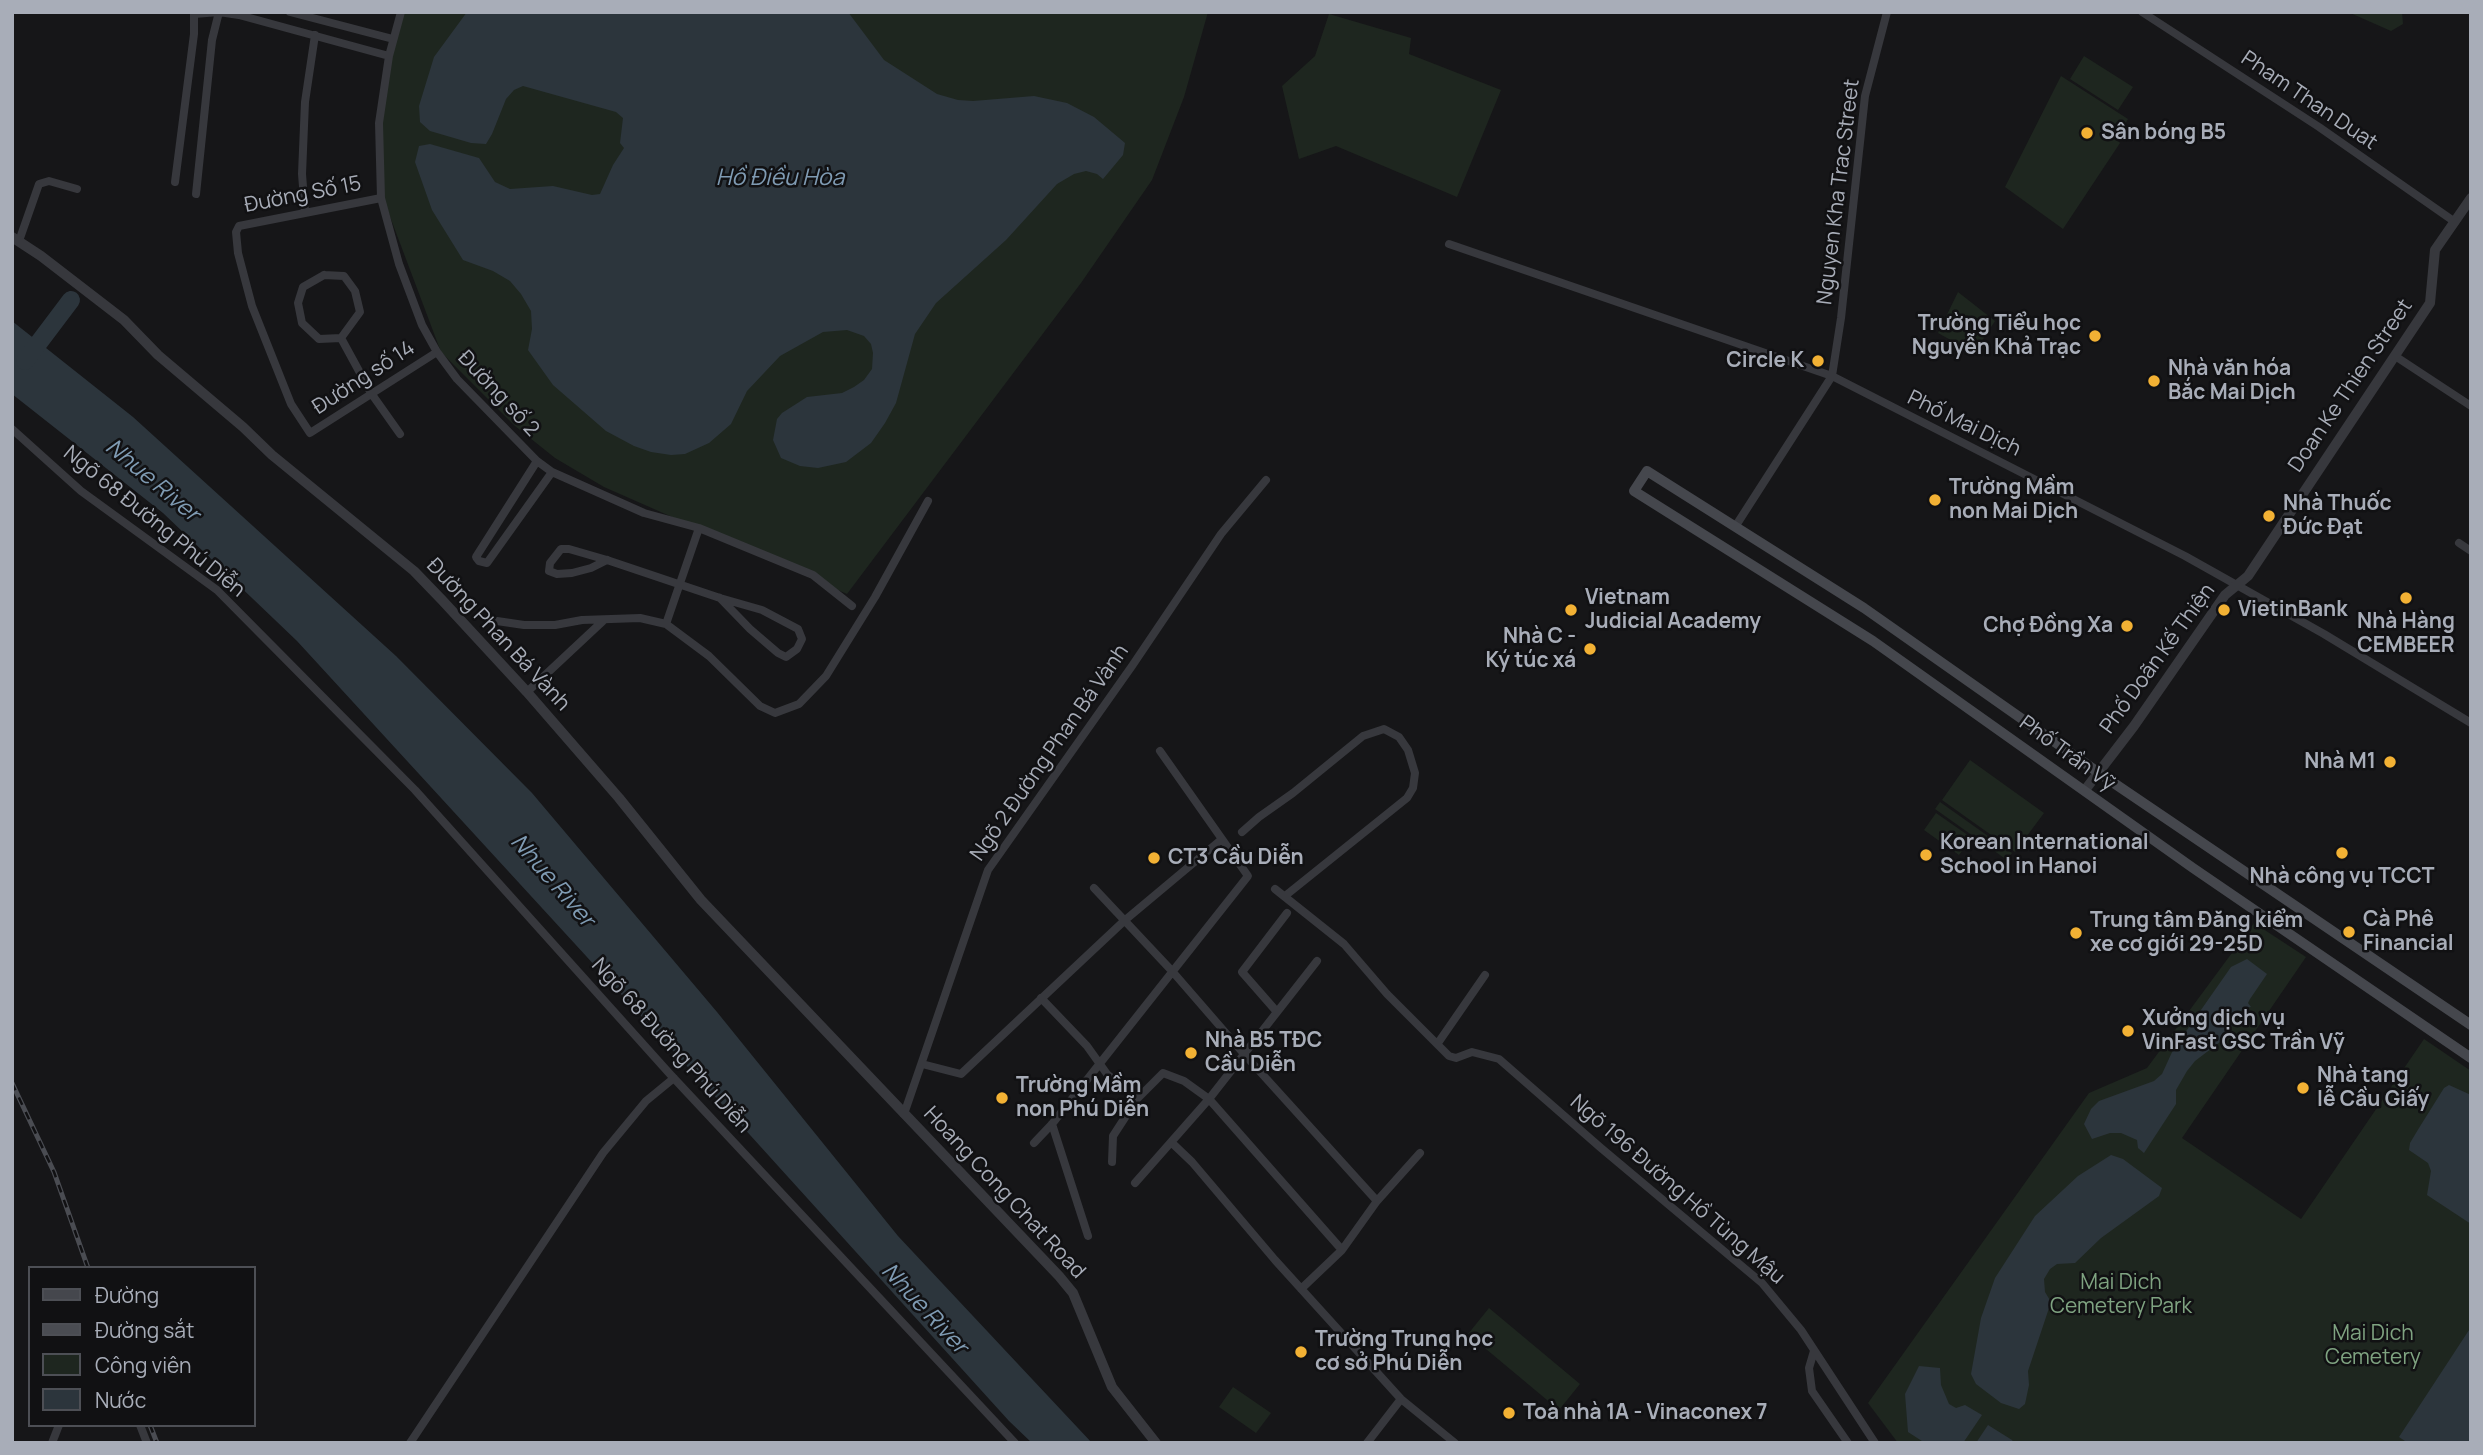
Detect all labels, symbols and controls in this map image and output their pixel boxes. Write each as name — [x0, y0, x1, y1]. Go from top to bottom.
street label: Pham Than Duat — [2236, 46, 2382, 156]
street label: Nguyen Kha Trac Street — [1813, 78, 1865, 306]
place label: Sân bóng B5 — [2101, 120, 2226, 146]
marker: Sân bóng B5 — [2079, 125, 2095, 141]
water label: Hồ Điều Hòa — [716, 165, 844, 193]
street label: Đường Số 15 — [243, 171, 363, 219]
street label: Doan Ke Thien Street — [2284, 295, 2418, 477]
place label: Trường Tiểu học Nguyễn Khả Trạc — [1912, 311, 2081, 361]
marker: Trường Tiểu học Nguyễn Khả Trạc — [2087, 328, 2103, 344]
street label: Đường số 14 — [308, 336, 420, 420]
street label: Đường số 2 — [452, 346, 544, 442]
place label: Circle K — [1726, 348, 1804, 374]
marker: Circle K — [1810, 353, 1826, 369]
place label: Nhà văn hóa Bắc Mai Dịch — [2168, 356, 2296, 406]
marker: Nhà văn hóa Bắc Mai Dịch — [2146, 373, 2162, 389]
street label: Phố Mai Dịch — [1903, 386, 2025, 462]
water label: Nhue River — [99, 434, 205, 528]
street label: Ngõ 68 Đường Phú Diễn — [58, 441, 250, 603]
place label: Trường Mầm non Mai Dịch — [1949, 475, 2078, 525]
place label: Nhà Thuốc Đức Đạt — [2283, 491, 2392, 541]
marker: Trường Mầm non Mai Dịch — [1927, 492, 1943, 508]
marker: Nhà Thuốc Đức Đạt — [2261, 508, 2277, 524]
street label: Đường Phan Bá Vành — [421, 554, 575, 716]
street label: Phố Doãn Kế Thiện — [2095, 579, 2221, 739]
place label: Vietnam Judicial Academy — [1585, 585, 1761, 635]
marker: Nhà Hàng CEMBEER — [2398, 590, 2414, 606]
place label: VietinBank — [2238, 597, 2347, 623]
marker: Vietnam Judicial Academy — [1563, 602, 1579, 618]
marker: VietinBank — [2216, 602, 2232, 618]
place label: Nhà Hàng CEMBEER — [2357, 609, 2455, 659]
place label: Chợ Đồng Xa — [1983, 613, 2113, 639]
marker: Chợ Đồng Xa — [2119, 618, 2135, 634]
place label: Nhà C - Ký túc xá — [1486, 624, 1576, 674]
street label: Ngõ 2 Đường Phan Bá Vành — [966, 640, 1134, 866]
marker: Nhà C - Ký túc xá — [1582, 641, 1598, 657]
street label: Phố Trần Vỹ — [2014, 711, 2120, 797]
place label: Nhà M1 — [2304, 749, 2376, 775]
marker: Nhà M1 — [2382, 754, 2398, 770]
water label: Nhue River — [504, 829, 600, 933]
place label: Korean International School in Hanoi — [1940, 830, 2149, 880]
place label: CT3 Cầu Diễn — [1168, 845, 1304, 871]
marker: Nhà công vụ TCCT — [2334, 845, 2350, 861]
marker: Korean International School in Hanoi — [1918, 847, 1934, 863]
marker: CT3 Cầu Diễn — [1146, 850, 1162, 866]
place label: Nhà công vụ TCCT — [2250, 864, 2434, 890]
place label: Cà Phê Financial — [2363, 907, 2454, 957]
place label: Trung tâm Đăng kiểm xe cơ giới 29-25D — [2090, 908, 2303, 958]
marker: Cà Phê Financial — [2341, 924, 2357, 940]
marker: Trung tâm Đăng kiểm xe cơ giới 29-25D — [2068, 925, 2084, 941]
street label: Ngõ 68 Đường Phú Diễn — [586, 953, 756, 1139]
place label: Xưởng dịch vụ VinFast GSC Trần Vỹ — [2142, 1006, 2345, 1056]
marker: Xưởng dịch vụ VinFast GSC Trần Vỹ — [2120, 1023, 2136, 1039]
place label: Nhà B5 TĐC Cầu Diễn — [1205, 1028, 1322, 1078]
marker: Nhà B5 TĐC Cầu Diễn — [1183, 1045, 1199, 1061]
place label: Nhà tang lễ Cầu Giấy — [2317, 1063, 2429, 1113]
place label: Trường Mầm non Phú Diễn — [1016, 1073, 1149, 1123]
marker: Nhà tang lễ Cầu Giấy — [2295, 1080, 2311, 1096]
marker: Trường Mầm non Phú Diễn — [994, 1090, 1010, 1106]
street label: Ngõ 196 Đường Hồ Tùng Mậu — [1565, 1090, 1789, 1290]
street label: Hoang Cong Chat Road — [918, 1102, 1090, 1284]
water label: Nhue River — [875, 1258, 973, 1360]
legend — [28, 1266, 256, 1427]
park label: Mai Dich Cemetery Park — [2050, 1270, 2192, 1320]
text: Đường — [95, 1281, 159, 1309]
text: Đường sắt — [95, 1316, 194, 1344]
park label: Mai Dich Cemetery — [2325, 1321, 2421, 1371]
place label: Trường Trung học cơ sở Phú Diễn — [1315, 1327, 1493, 1377]
marker: Trường Trung học cơ sở Phú Diễn — [1293, 1344, 1309, 1360]
text: Công viên — [95, 1351, 192, 1379]
text: Nước — [95, 1386, 146, 1414]
place label: Toà nhà 1A - Vinaconex 7 — [1523, 1400, 1768, 1426]
marker: Toà nhà 1A - Vinaconex 7 — [1501, 1405, 1517, 1421]

